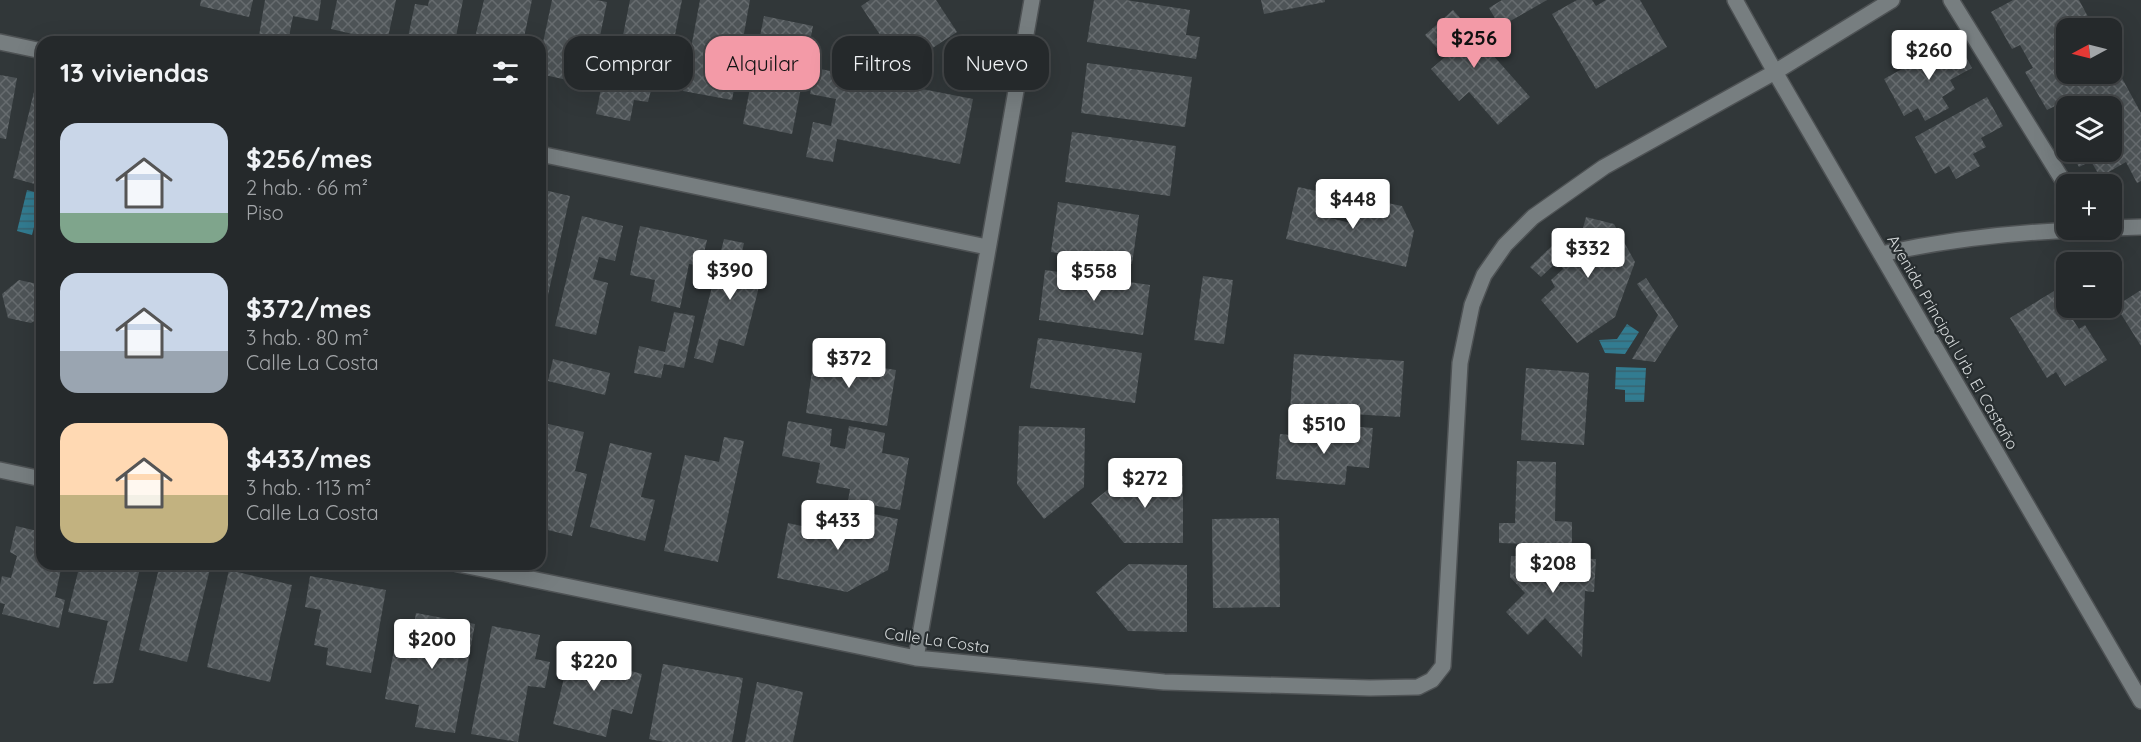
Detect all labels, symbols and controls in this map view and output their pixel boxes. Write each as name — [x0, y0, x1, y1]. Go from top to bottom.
pin: $256 — [1438, 18, 1510, 69]
north arrow — [2056, 18, 2122, 84]
map controls — [2056, 18, 2122, 318]
text: $256 — [1451, 25, 1497, 50]
pin: $260 — [1893, 30, 1965, 81]
chip: Comprar — [564, 36, 693, 90]
chip: Alquilar — [705, 36, 820, 90]
chip: Filtros — [832, 36, 932, 90]
chip: Nuevo — [944, 36, 1049, 90]
text: $260 — [1906, 37, 1952, 62]
text: 13 viviendas — [60, 56, 209, 89]
icon: filters — [489, 56, 522, 89]
button: layers — [2056, 96, 2122, 162]
text: $256/mes — [246, 142, 372, 175]
icon: home — [108, 147, 180, 219]
button: + — [2056, 174, 2122, 240]
text: 2 hab. · 66 m² — [246, 175, 368, 200]
pin: $448 — [1317, 179, 1389, 230]
text: $448 — [1330, 186, 1376, 211]
text: Piso — [246, 200, 284, 225]
pin: $332 — [1552, 228, 1624, 279]
street label: Avenida Principal Urb. El Castaño — [1883, 231, 2023, 453]
text: $332 — [1566, 235, 1610, 260]
pin: $390 — [694, 250, 766, 301]
pin: $558 — [1058, 251, 1130, 302]
button: − — [2056, 252, 2122, 318]
text: $390 — [707, 257, 753, 282]
text: $558 — [1071, 258, 1117, 283]
text: $372/mes — [246, 292, 371, 325]
icon: home — [108, 297, 180, 369]
text: 3 hab. · 80 m² — [246, 325, 369, 350]
pin: $372 — [813, 338, 885, 389]
text: $372 — [826, 345, 872, 370]
text: Calle La Costa — [246, 350, 379, 375]
pin: $510 — [1288, 404, 1360, 455]
text: $510 — [1302, 411, 1346, 436]
text: $433/mes — [246, 442, 371, 475]
icon: home — [108, 447, 180, 519]
pin: $272 — [1109, 458, 1181, 509]
text: $272 — [1122, 465, 1168, 490]
text: 3 hab. · 113 m² — [246, 475, 371, 500]
text: Calle La Costa — [246, 500, 379, 525]
pin: $433 — [802, 500, 874, 551]
text: $433 — [815, 507, 861, 532]
pin: $208 — [1517, 543, 1589, 594]
text: $208 — [1530, 550, 1576, 575]
pin: $200 — [396, 619, 468, 670]
street label: Calle La Costa — [883, 623, 991, 657]
text: $200 — [408, 626, 456, 651]
pin: $220 — [558, 641, 630, 692]
text: $220 — [571, 648, 617, 673]

